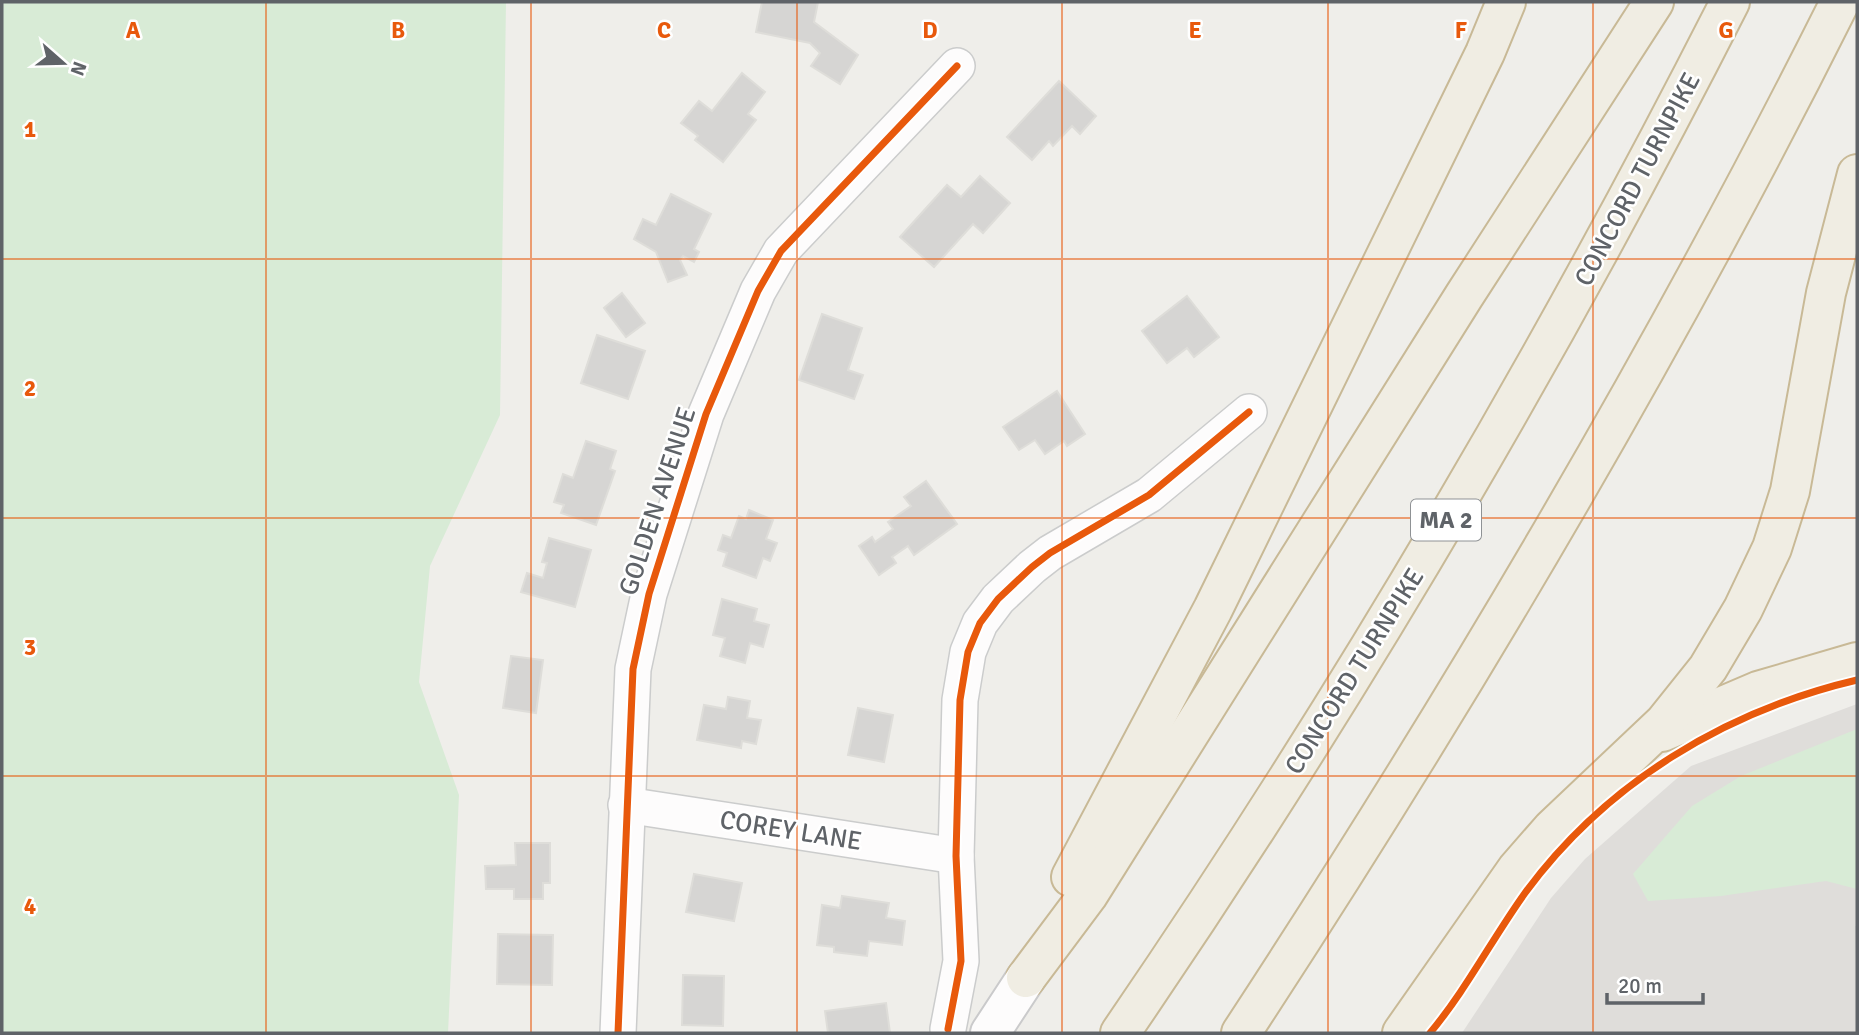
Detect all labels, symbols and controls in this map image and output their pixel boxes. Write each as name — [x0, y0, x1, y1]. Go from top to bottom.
text: A — [126, 16, 141, 45]
text: B — [391, 16, 405, 45]
text: C — [657, 16, 671, 45]
text: D — [922, 16, 938, 45]
text: E — [1188, 16, 1202, 45]
text: F — [1455, 16, 1467, 45]
text: G — [1718, 16, 1734, 45]
north arrow — [28, 28, 98, 98]
text: N — [64, 58, 92, 79]
street label: CONCORD TURNPIKE — [1568, 67, 1708, 292]
text: 1 — [24, 115, 36, 144]
text: 2 — [24, 374, 36, 403]
street label: GOLDEN AVENUE — [612, 403, 703, 600]
road number: MA 2 — [1411, 500, 1481, 540]
street label: CONCORD TURNPIKE — [1278, 562, 1431, 781]
text: 3 — [24, 633, 36, 662]
street label: COREY LANE — [718, 804, 864, 858]
text: 4 — [24, 892, 36, 921]
scale bar — [1607, 962, 1703, 1006]
text: 20 m — [1618, 973, 1662, 999]

